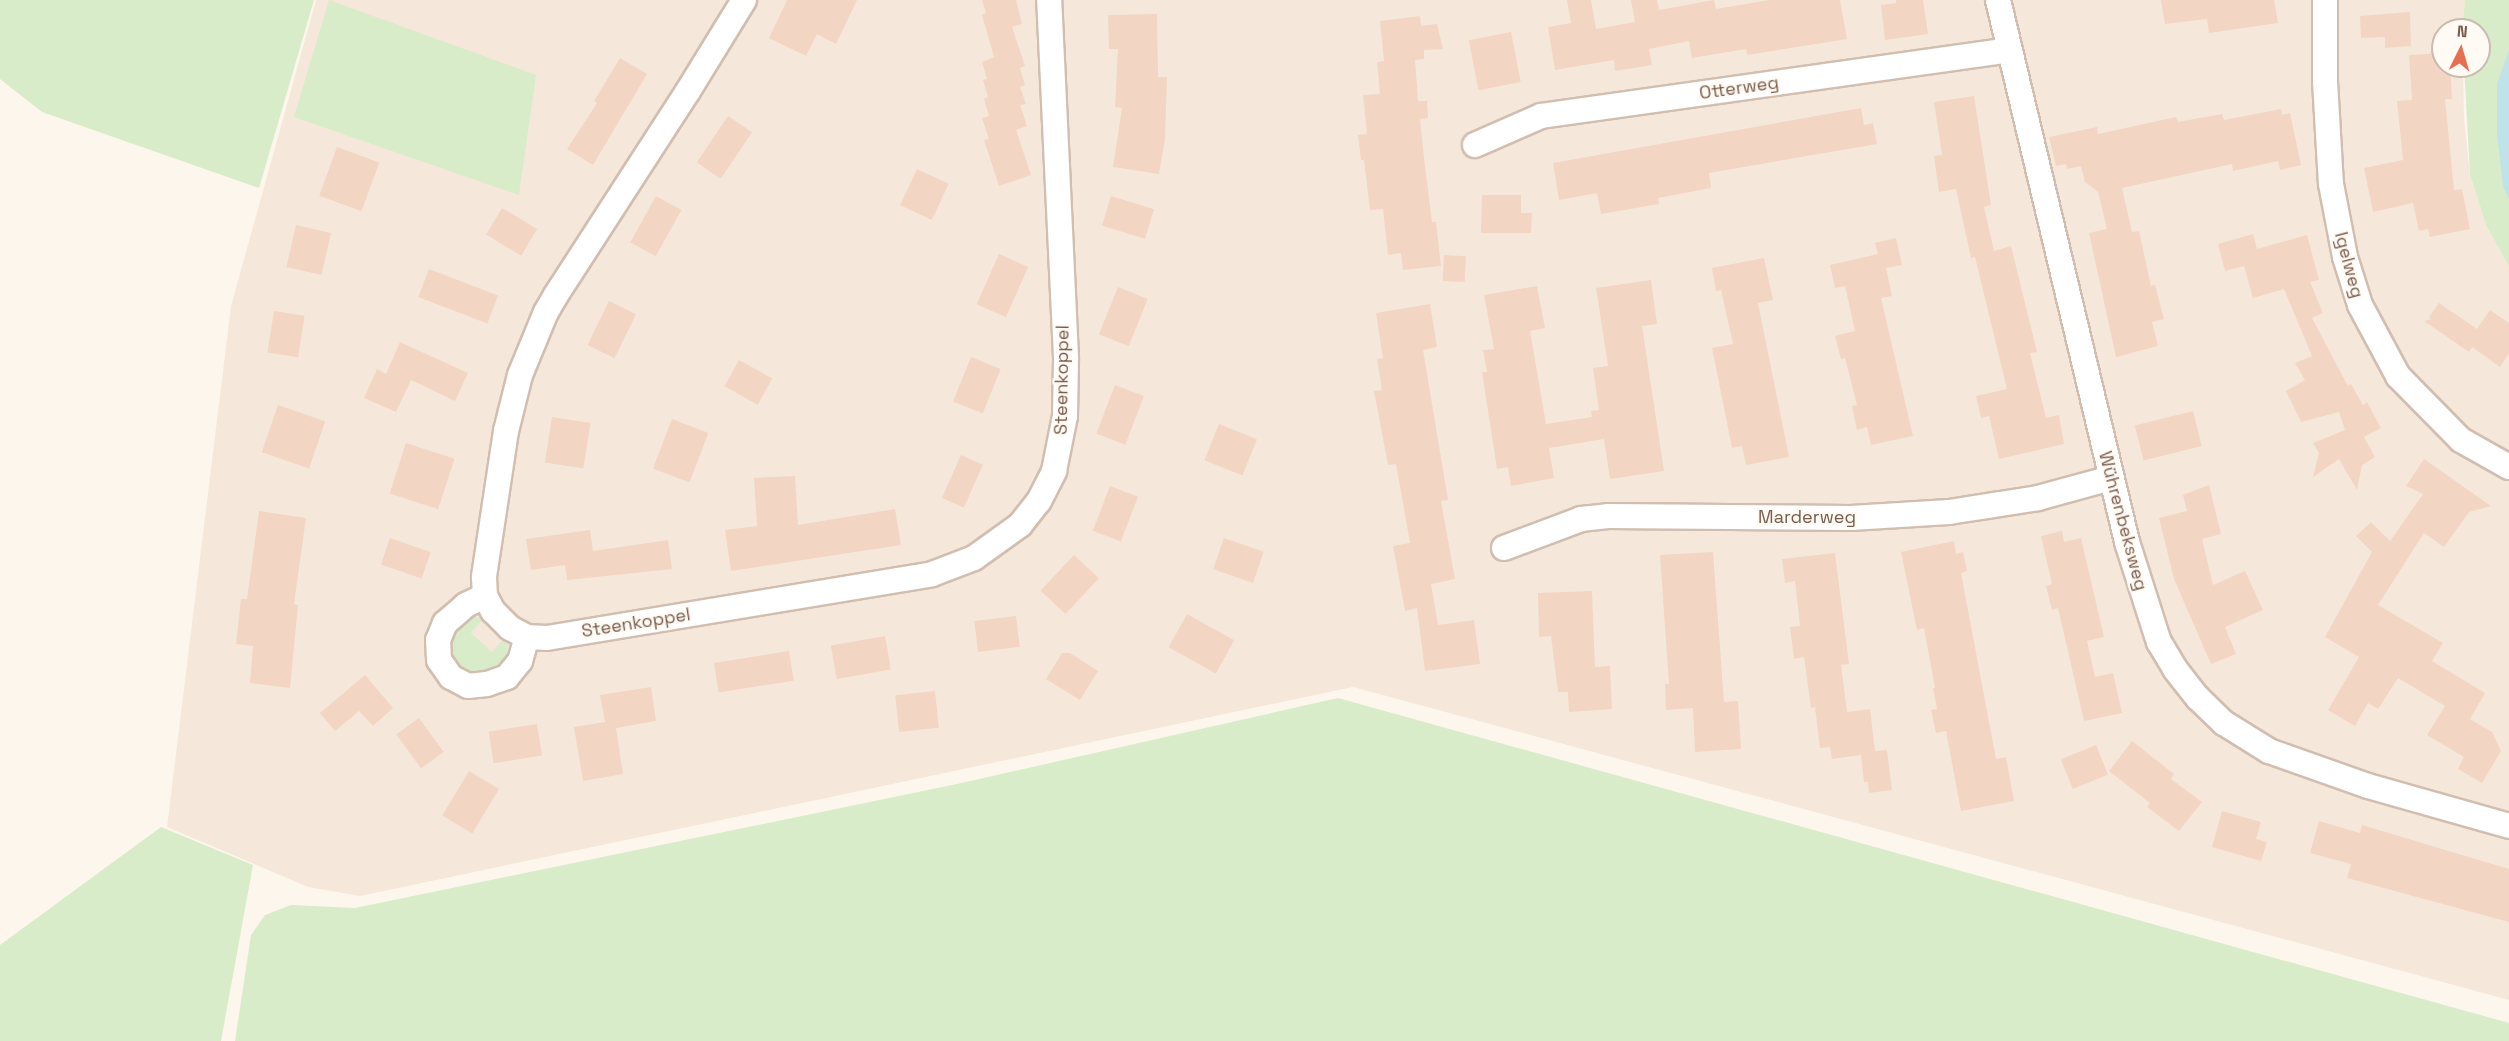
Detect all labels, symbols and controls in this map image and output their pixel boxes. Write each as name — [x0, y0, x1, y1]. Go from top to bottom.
north arrow — [2431, 18, 2491, 78]
text: N — [2456, 21, 2469, 42]
street label: Otterweg — [1698, 72, 1780, 104]
street label: Igelweg — [2330, 230, 2368, 300]
street label: Steenkoppel — [1050, 325, 1074, 435]
street label: Wührenbeksweg — [2094, 449, 2152, 593]
street label: Marderweg — [1758, 506, 1856, 528]
street label: Steenkoppel — [580, 604, 692, 642]

